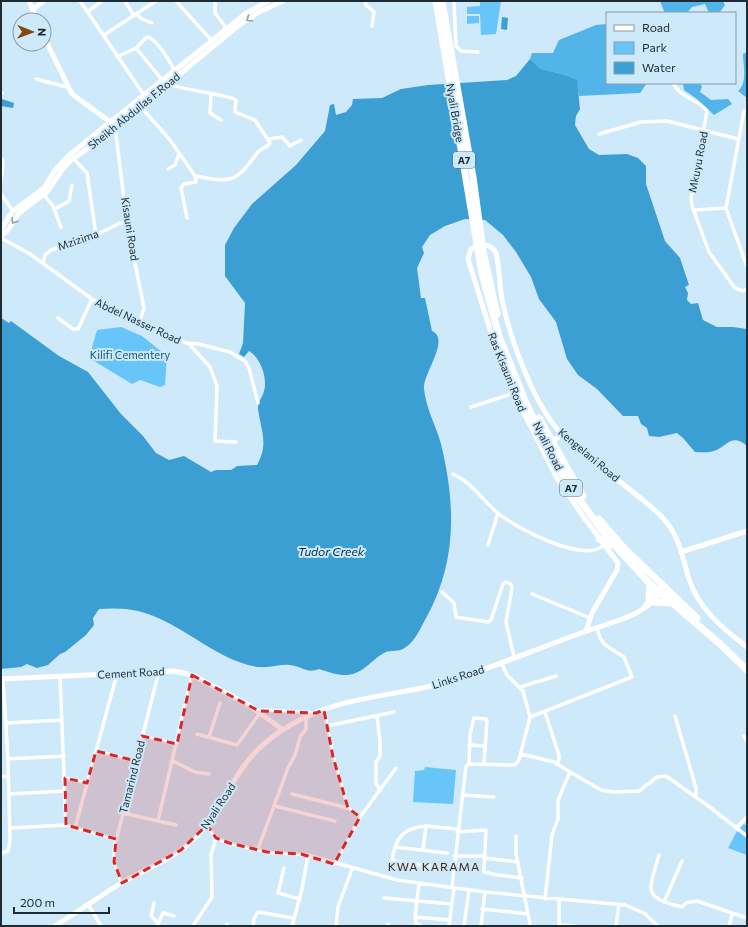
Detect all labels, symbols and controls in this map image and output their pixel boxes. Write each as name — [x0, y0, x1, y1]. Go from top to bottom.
north arrow — [12, 12, 52, 52]
legend — [606, 12, 736, 84]
one-way arrow — [246, 14, 253, 22]
text: Road — [642, 20, 670, 34]
text: N — [36, 28, 49, 36]
text: Park — [642, 40, 668, 54]
text: Water — [642, 60, 676, 74]
street label: Sheikh Abdullas F.Road — [85, 70, 182, 152]
street label: Nyali Bridge — [444, 82, 467, 144]
street label: Mkuyu Road — [685, 130, 710, 194]
road number: A7 — [453, 152, 475, 168]
street label: Kisauni Road — [119, 196, 142, 262]
one-way arrow — [11, 217, 18, 224]
street label: Mzizima — [56, 226, 100, 253]
street label: Abdel Nasser Road — [93, 295, 183, 346]
street label: Ras Kisauni Road — [486, 330, 529, 413]
park label: Kilifi Cementery — [90, 348, 171, 361]
street label: Nyali Road — [531, 419, 566, 472]
street label: Kengelani Road — [556, 425, 623, 484]
road number: A7 — [560, 480, 582, 496]
water label: Tudor Creek — [298, 544, 365, 558]
street label: Links Road — [430, 662, 486, 691]
street label: Cement Road — [97, 664, 165, 681]
street label: Tamarind Road — [116, 739, 147, 815]
street label: Nyali Road — [197, 780, 238, 831]
district label: KWA KARAMA — [388, 859, 480, 873]
scale bar — [14, 889, 109, 915]
text: 200 m — [20, 895, 55, 909]

